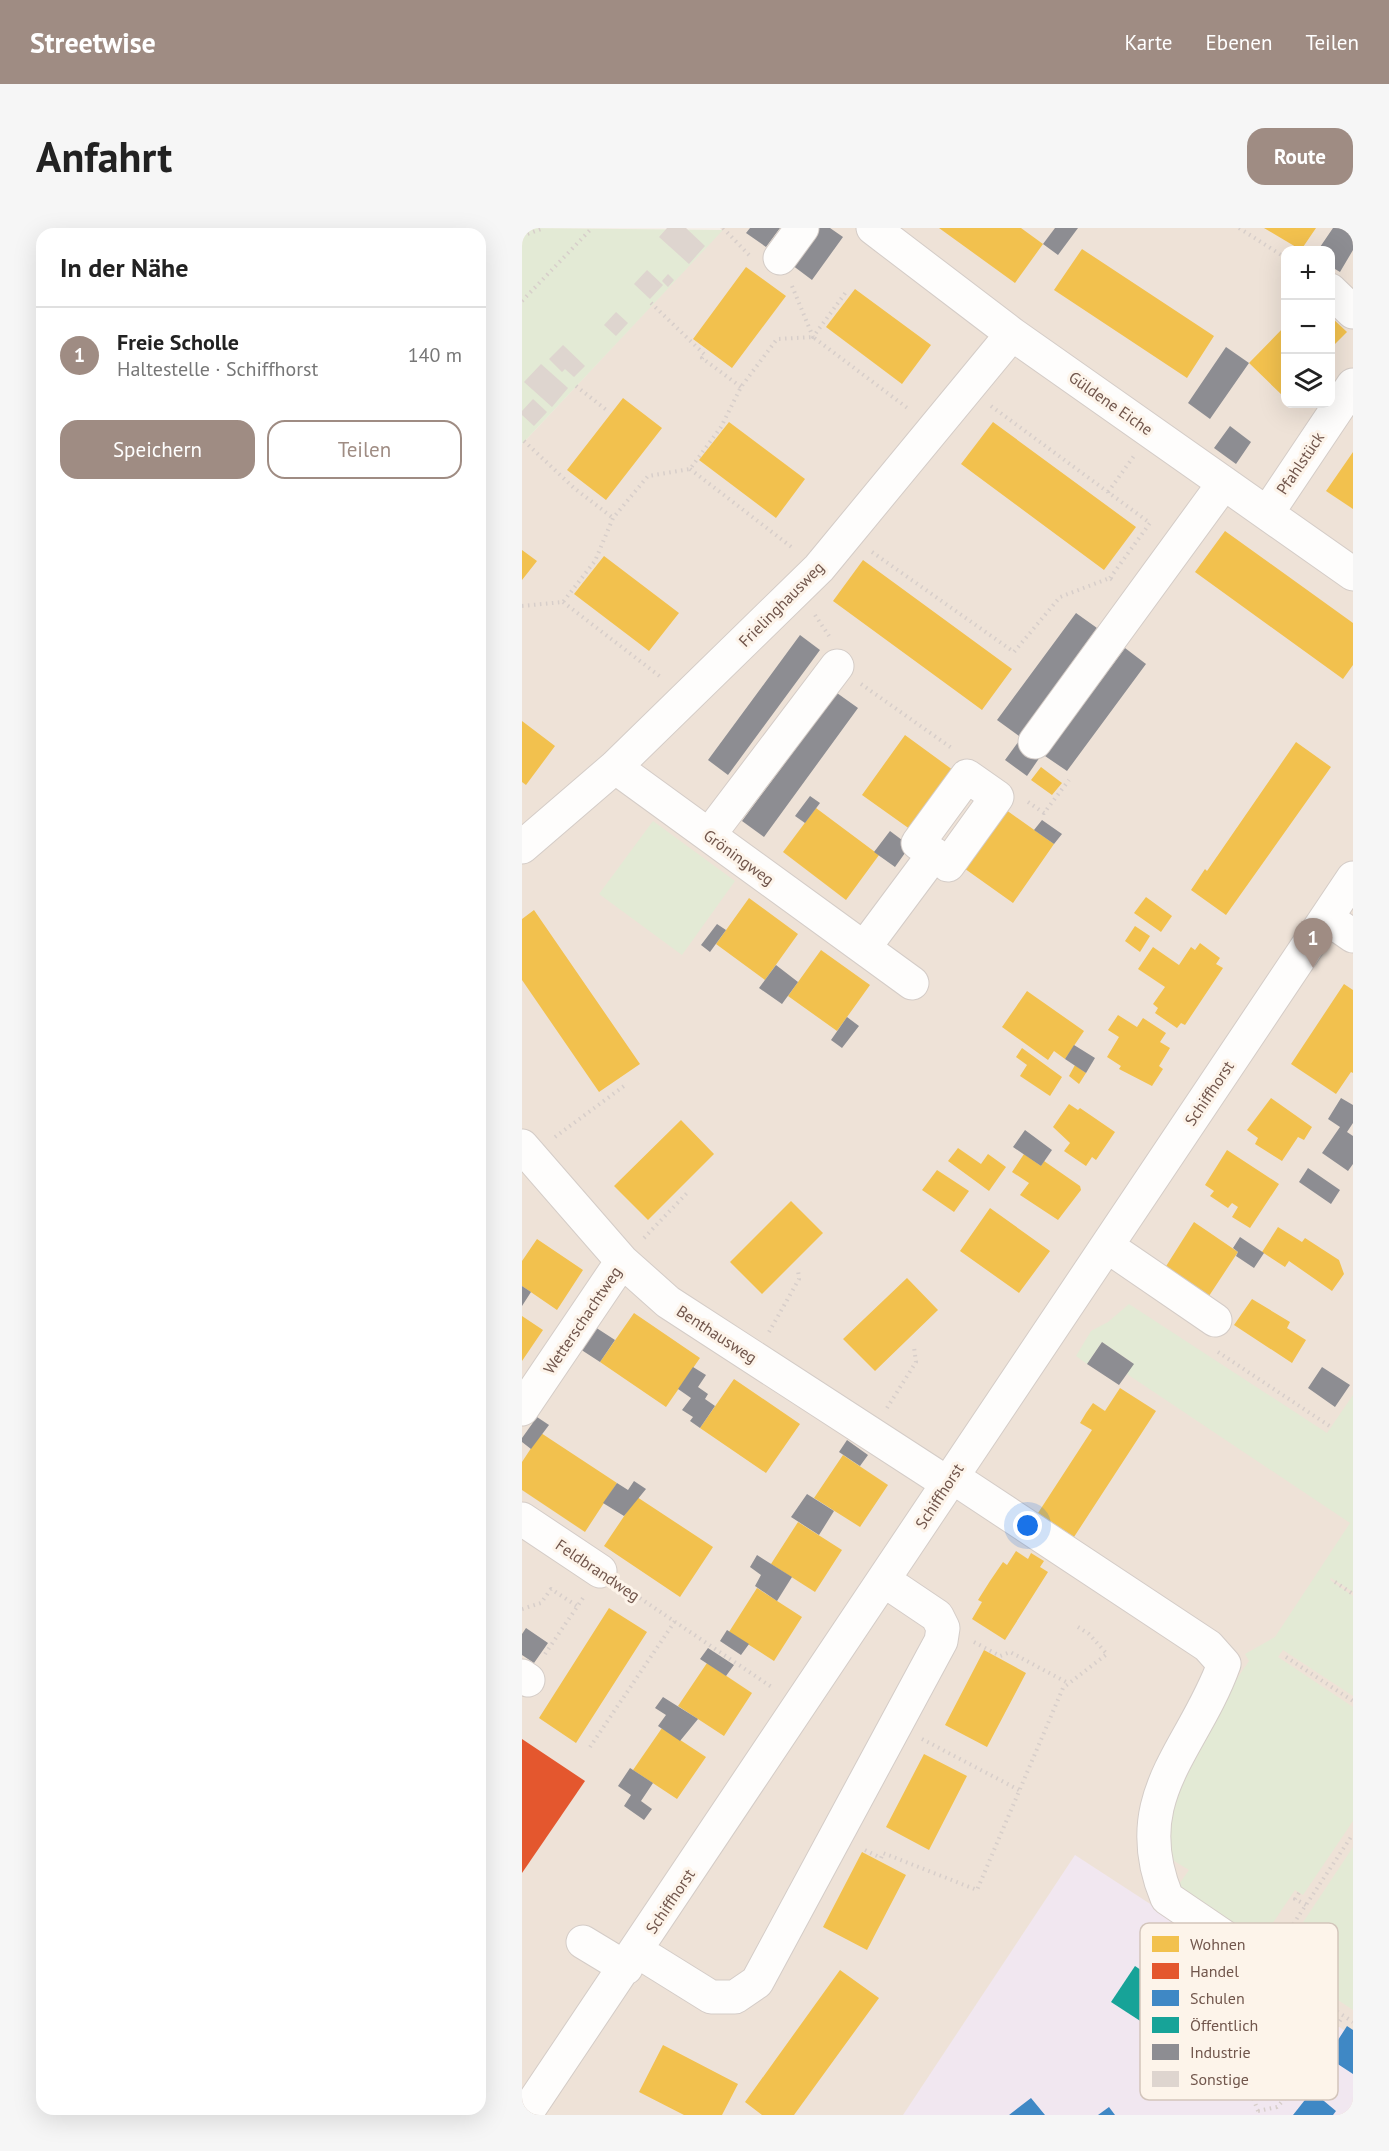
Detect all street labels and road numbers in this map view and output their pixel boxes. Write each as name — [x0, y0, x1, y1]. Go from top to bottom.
street label: Güldene Eiche — [1065, 367, 1157, 439]
street label: Pfahlstück — [1272, 428, 1328, 498]
street label: Frielinghausweg — [734, 557, 828, 651]
street label: Gröningweg — [700, 825, 778, 889]
street label: Schiffhorst — [1180, 1056, 1238, 1129]
street label: Wetterschachtweg — [539, 1263, 625, 1377]
street label: Benthausweg — [673, 1301, 761, 1367]
street label: Schiffhorst — [910, 1459, 968, 1532]
street label: Feldbrandweg — [552, 1535, 644, 1605]
street label: Schiffhorst — [641, 1864, 699, 1937]

